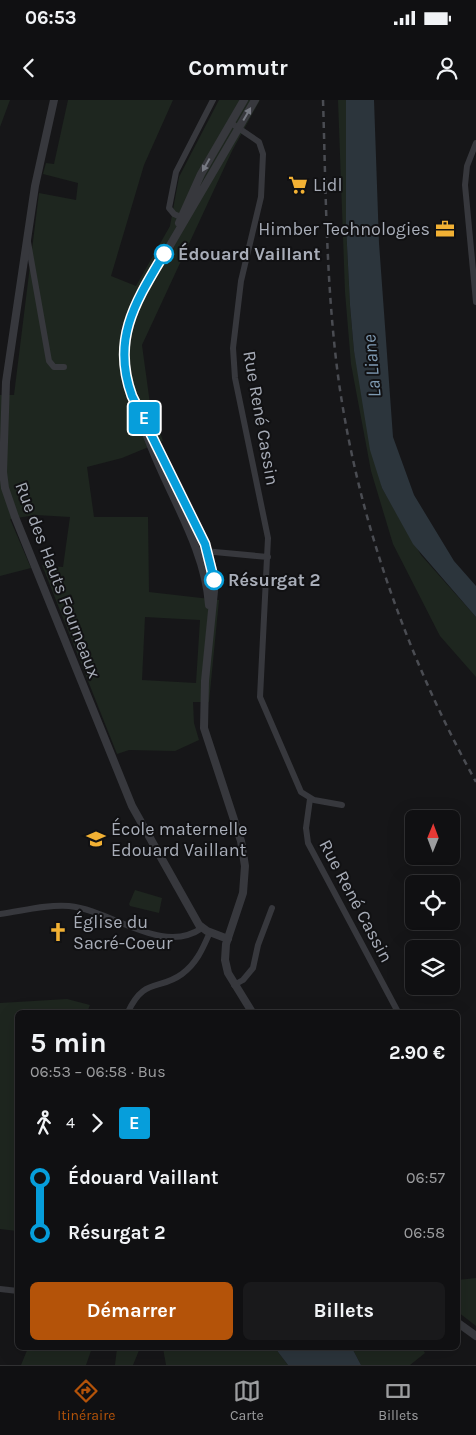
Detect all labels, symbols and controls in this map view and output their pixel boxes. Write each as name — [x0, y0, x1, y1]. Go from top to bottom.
text: 06:53 — [25, 7, 77, 29]
icon: back — [15, 54, 43, 82]
icon: person — [433, 54, 461, 82]
text: Commutr — [188, 55, 288, 81]
one-way arrow — [242, 108, 251, 121]
one-way arrow — [202, 158, 210, 173]
supermarket icon: Lidl — [287, 174, 309, 196]
place label: Lidl — [313, 174, 342, 196]
place label: Himber Technologies — [258, 218, 430, 240]
office icon: Himber Technologies — [434, 218, 456, 240]
place label: Édouard Vaillant — [178, 242, 321, 265]
marker: Édouard Vaillant — [154, 244, 174, 264]
water label: La Liane — [358, 333, 386, 399]
street label: Rue René Cassin — [238, 349, 284, 487]
line badge: E — [128, 402, 160, 434]
text: E — [139, 407, 149, 429]
street label: Rue des Hauts Fourneaux — [10, 479, 106, 681]
place label: Résurgat 2 — [228, 569, 320, 591]
marker: Résurgat 2 — [204, 570, 224, 590]
north arrow — [405, 810, 460, 865]
map controls — [405, 810, 460, 995]
place label: École maternelle Edouard Vaillant — [111, 817, 248, 861]
school or university icon: École maternelle Edouard Vaillant — [85, 828, 107, 850]
street label: Rue René Cassin — [314, 836, 398, 966]
button: locate — [405, 875, 460, 930]
place label: Église du Sacré-Coeur — [73, 910, 173, 954]
church icon: Église du Sacré-Coeur — [47, 921, 69, 943]
button: layers — [405, 940, 460, 995]
text: 5 min — [30, 1026, 107, 1059]
text: 2.90 € — [389, 1042, 445, 1064]
text: 06:53 – 06:58 · Bus — [30, 1062, 166, 1081]
icon: walk — [30, 1109, 58, 1137]
icon: forward — [83, 1109, 111, 1137]
text: E — [129, 1112, 140, 1134]
text: 4 — [66, 1113, 75, 1132]
text: Édouard Vaillant — [68, 1167, 219, 1189]
text: 06:57 — [406, 1168, 445, 1187]
text: Résurgat 2 — [68, 1222, 166, 1244]
text: 06:58 — [404, 1223, 445, 1242]
button: Démarrer — [30, 1282, 233, 1340]
button: Billets — [243, 1282, 445, 1340]
tab: Itinéraire — [57, 1377, 115, 1424]
tab: Carte — [230, 1377, 264, 1424]
tab: Billets — [378, 1377, 419, 1424]

